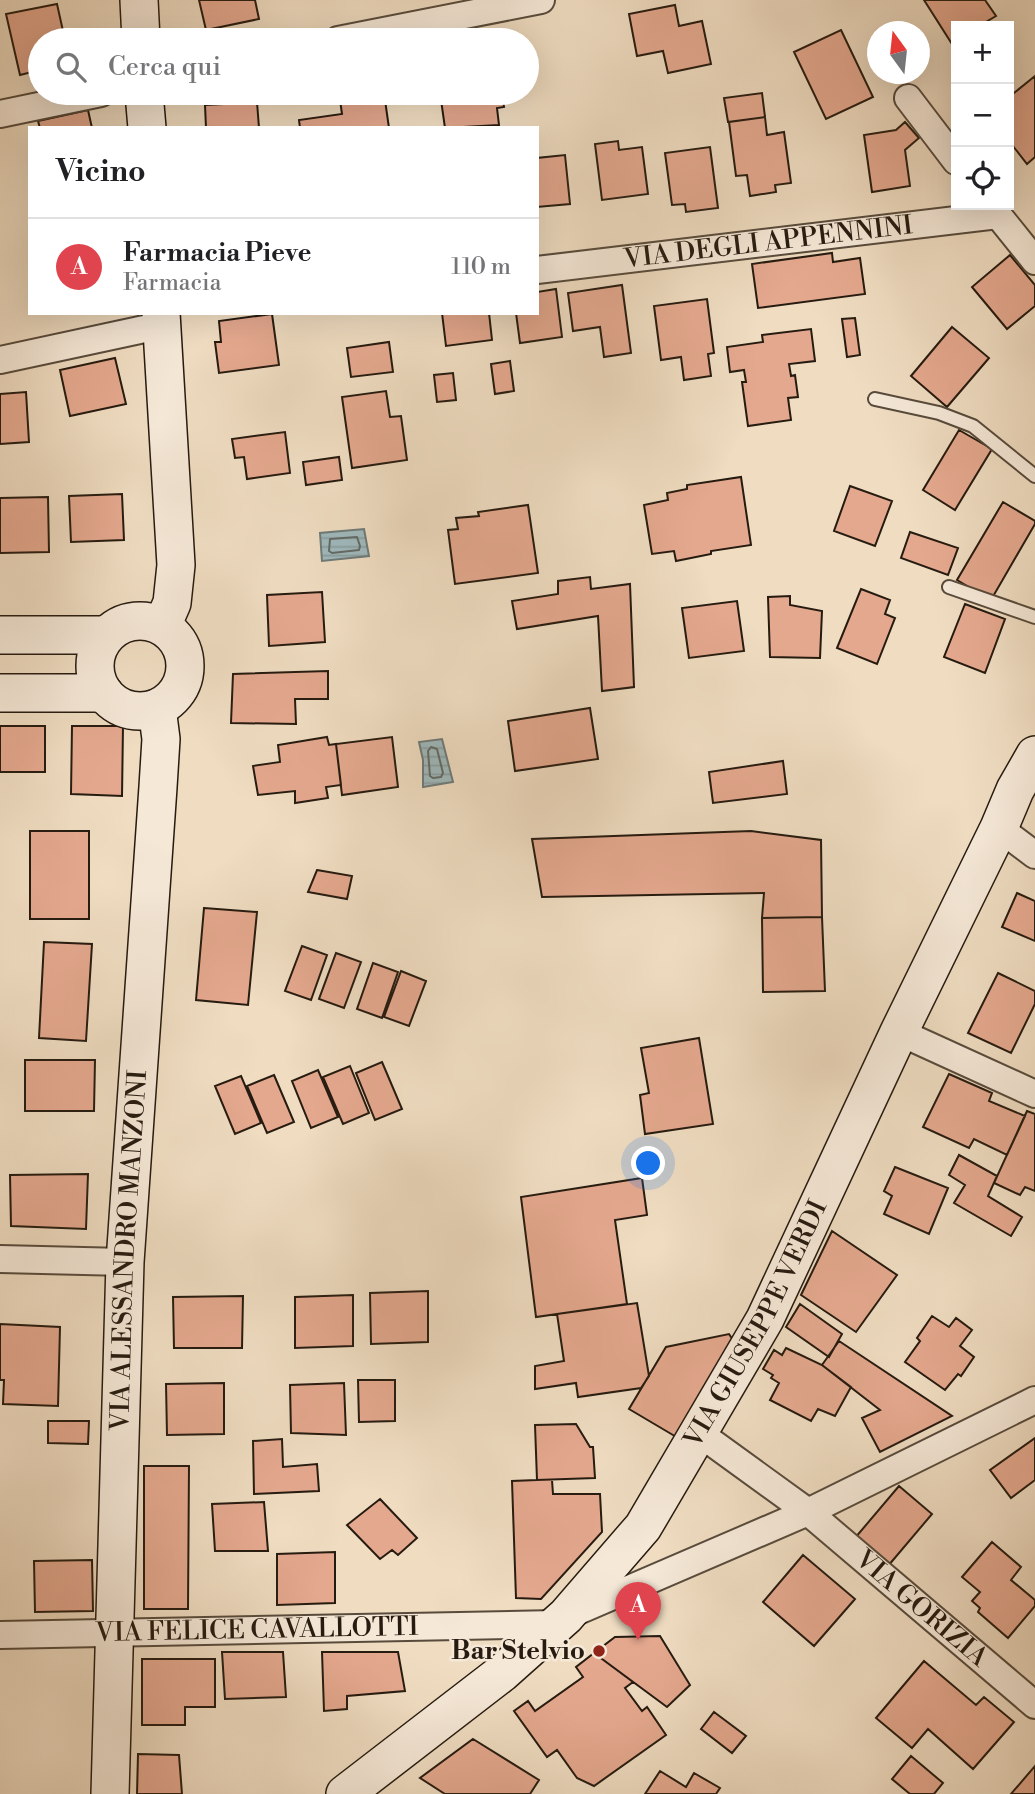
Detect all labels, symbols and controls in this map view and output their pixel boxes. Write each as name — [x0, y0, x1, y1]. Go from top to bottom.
north arrow — [867, 21, 930, 84]
map controls — [951, 21, 1014, 210]
button: + — [951, 21, 1014, 84]
search box — [28, 28, 539, 105]
icon: search — [52, 48, 90, 86]
text: Cerca qui — [108, 51, 221, 83]
button: − — [951, 84, 1014, 147]
button: locate — [951, 147, 1014, 210]
text: Vicino — [56, 153, 146, 191]
street label: VIA DEGLI APPENNINI — [621, 209, 915, 276]
text: Farmacia Pieve — [123, 237, 311, 269]
text: A — [71, 253, 87, 281]
text: 110 m — [451, 253, 511, 281]
text: Farmacia — [123, 269, 221, 297]
street label: VIA ALESSANDRO MANZONI — [104, 1069, 154, 1432]
your location — [631, 1146, 665, 1180]
street label: VIA GIUSEPPE VERDI — [676, 1195, 834, 1455]
street label: VIA GORIZIA — [848, 1543, 995, 1674]
pin: A — [615, 1582, 661, 1640]
street label: VIA FELICE CAVALLOTTI — [94, 1611, 419, 1649]
place label: Bar Stelvio — [451, 1635, 585, 1667]
marker: Bar Stelvio — [591, 1643, 607, 1659]

